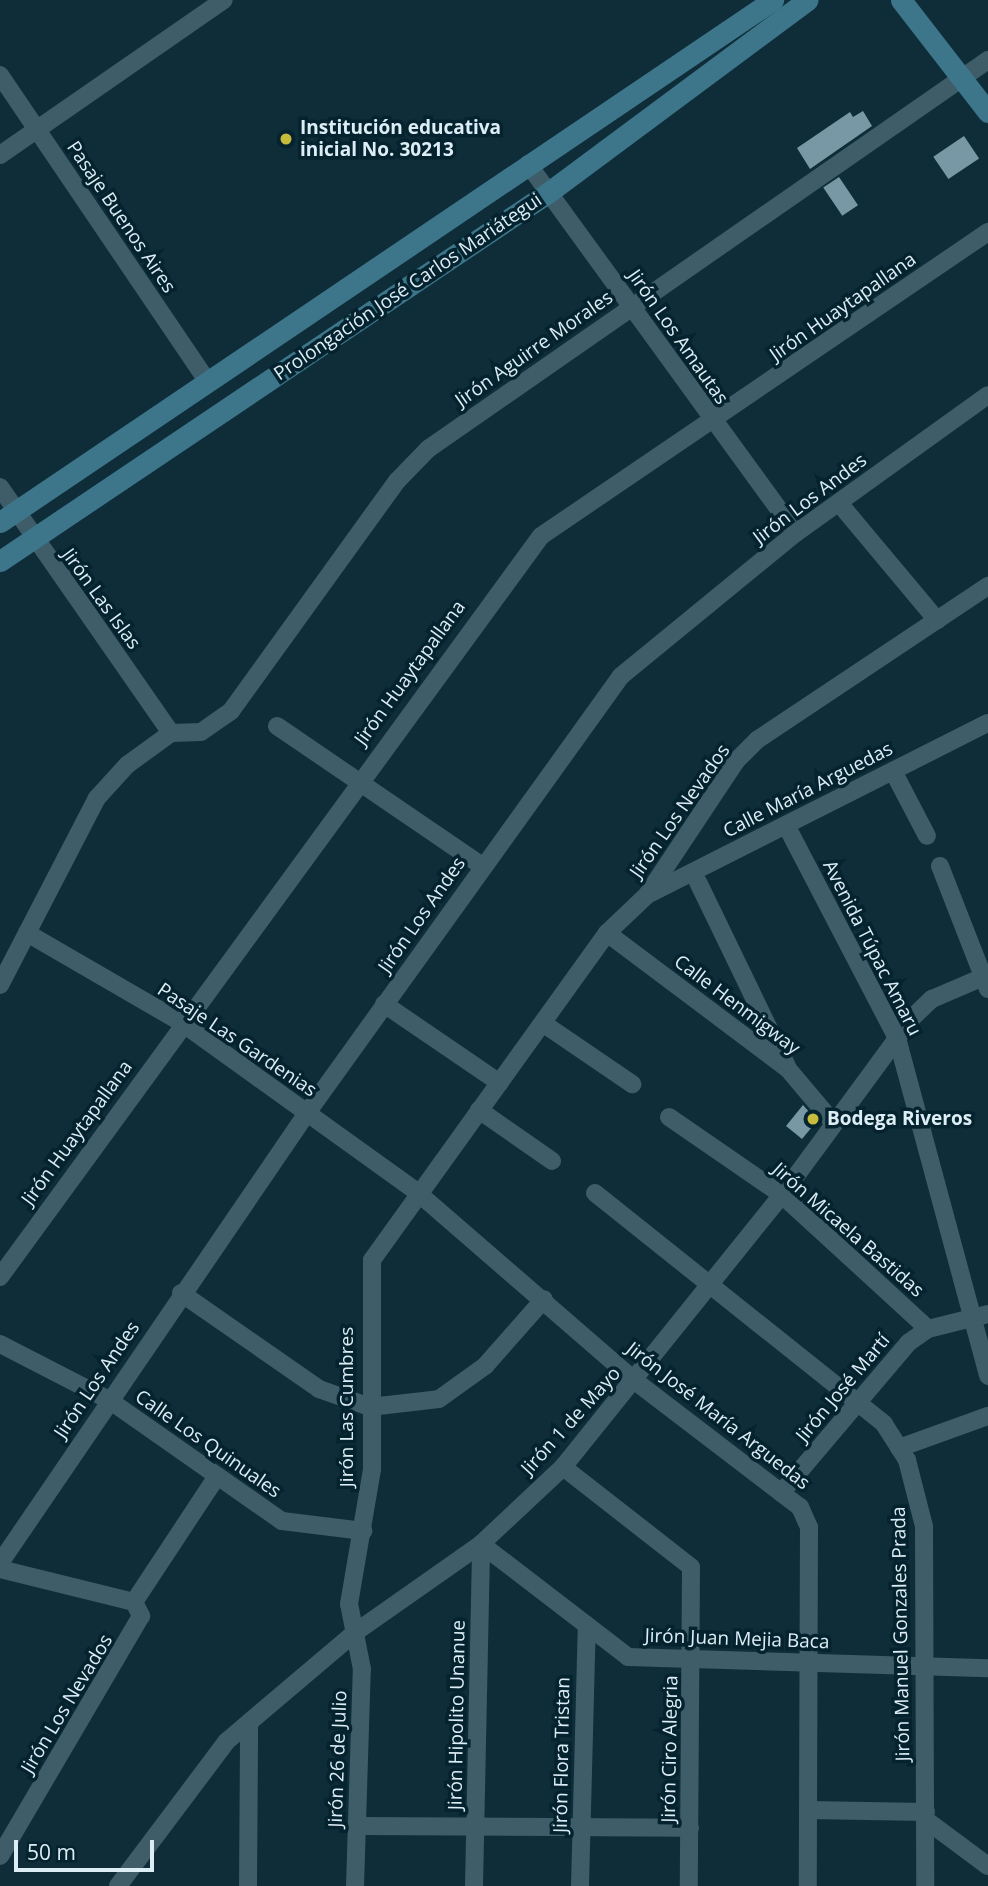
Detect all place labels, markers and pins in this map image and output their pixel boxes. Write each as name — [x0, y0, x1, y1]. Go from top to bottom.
place label: Institución educativa inicial No. 30213 — [300, 117, 501, 161]
marker: Institución educativa inicial No. 30213 — [278, 131, 294, 147]
place label: Bodega Riveros — [827, 1108, 972, 1130]
marker: Bodega Riveros — [805, 1111, 821, 1127]

